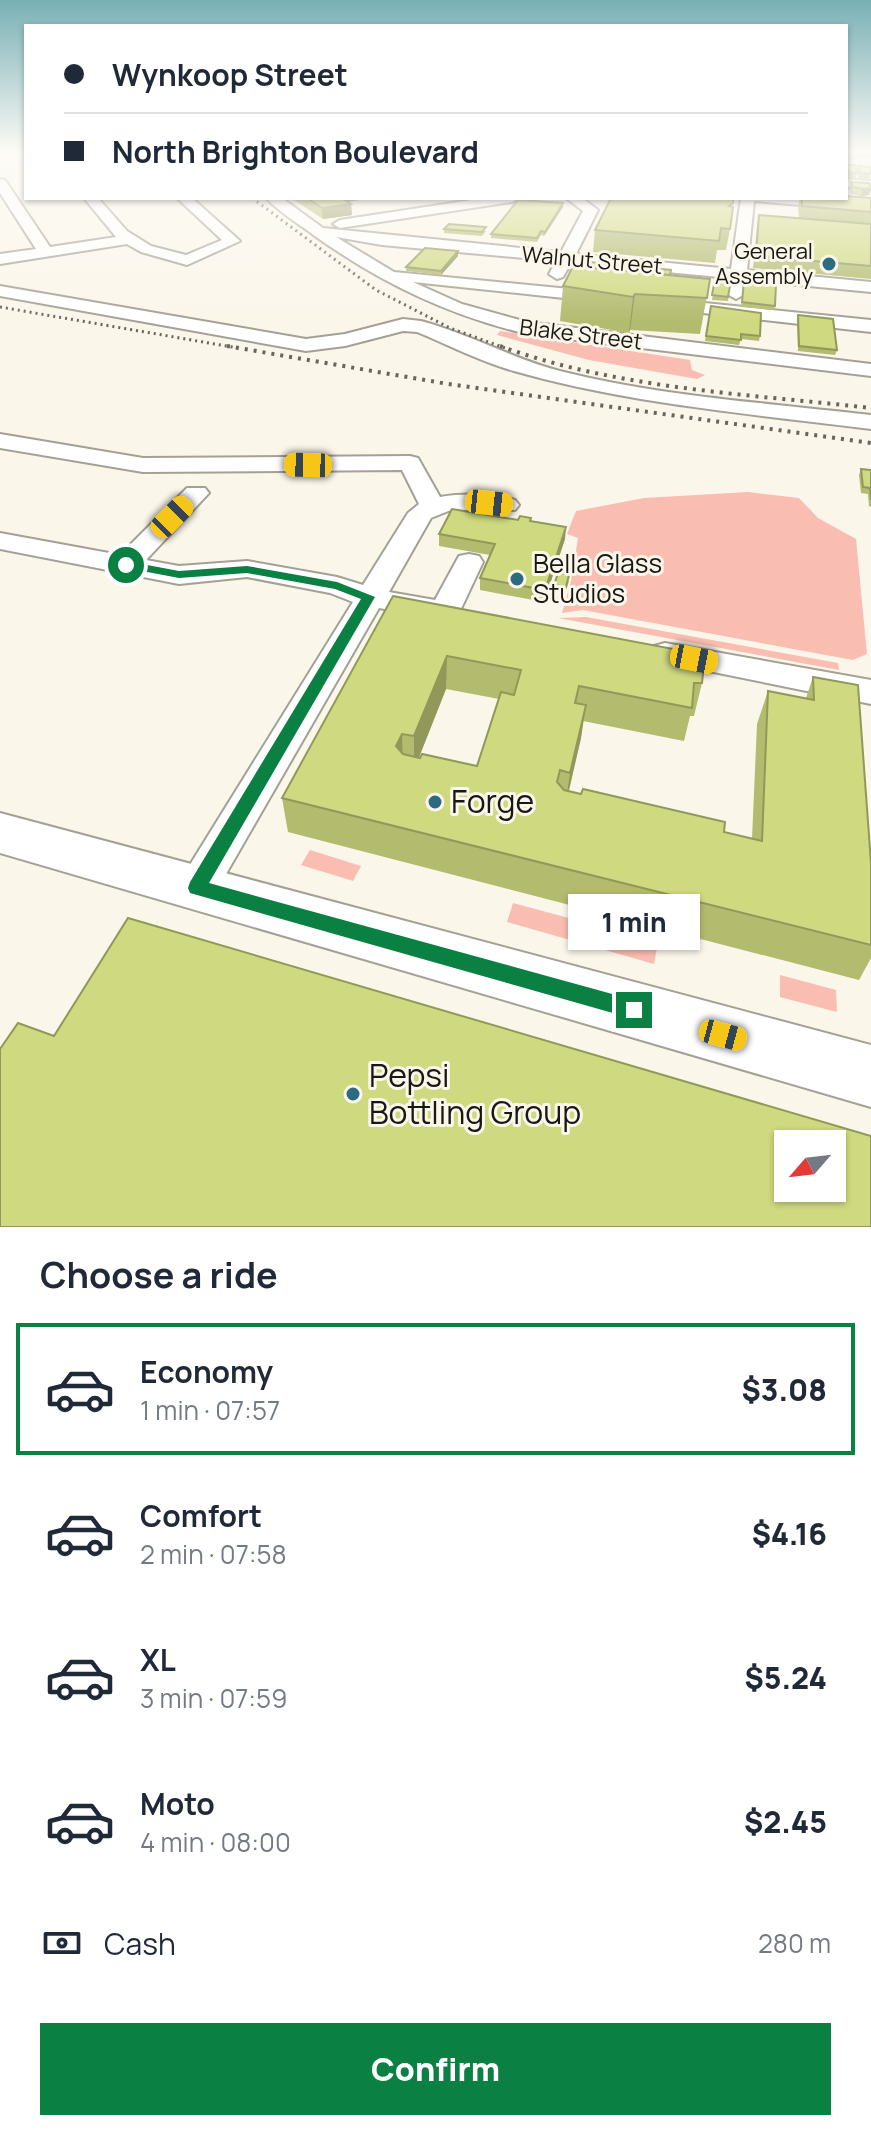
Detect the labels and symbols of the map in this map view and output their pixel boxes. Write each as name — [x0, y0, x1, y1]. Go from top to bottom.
place label: General Assembly — [715, 236, 813, 291]
street label: Walnut Street — [520, 239, 664, 281]
marker: General Assembly — [820, 255, 838, 273]
street label: Blake Street — [518, 312, 644, 356]
car — [284, 453, 332, 477]
car — [464, 489, 514, 517]
car — [147, 492, 197, 542]
place label: Bella Glass Studios — [533, 545, 662, 611]
route start — [108, 547, 144, 583]
marker: Bella Glass Studios — [508, 570, 526, 588]
car — [668, 643, 720, 675]
place label: Forge — [451, 779, 534, 823]
marker: Forge — [426, 793, 444, 811]
callout: 1 min — [568, 894, 700, 950]
route end — [616, 992, 652, 1028]
car — [697, 1017, 749, 1053]
place label: Pepsi Bottling Group — [369, 1053, 581, 1134]
marker: Pepsi Bottling Group — [344, 1085, 362, 1103]
north arrow — [774, 1130, 846, 1202]

